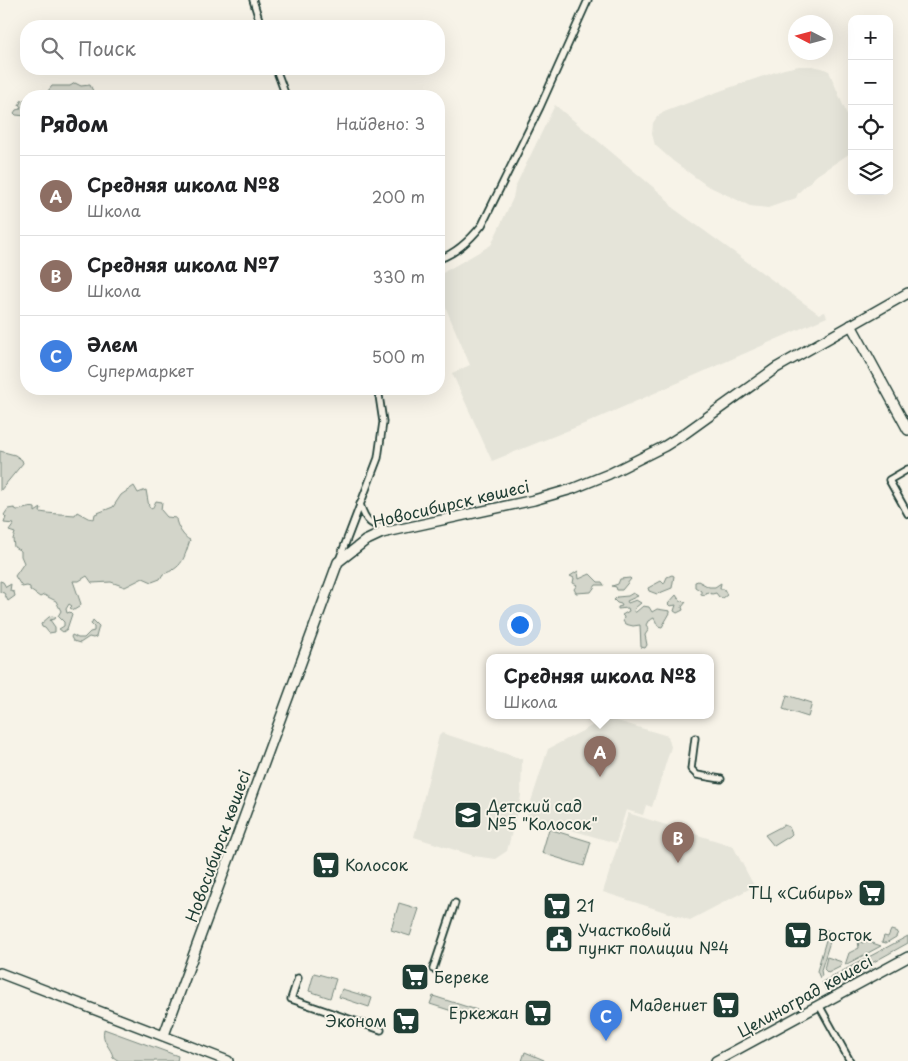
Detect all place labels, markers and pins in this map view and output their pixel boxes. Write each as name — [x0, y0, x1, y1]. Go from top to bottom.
pin: A — [584, 736, 616, 777]
place label: Детский сад №5 "Колосок" — [486, 793, 598, 835]
school or university icon: Детский сад №5 "Колосок" — [453, 800, 483, 830]
pin: B — [662, 822, 694, 863]
supermarket icon: Колосок — [311, 850, 341, 880]
place label: Колосок — [345, 852, 409, 876]
supermarket icon: ТЦ «Сибирь» — [857, 878, 887, 908]
place label: ТЦ «Сибирь» — [748, 880, 853, 904]
supermarket icon: 21 — [542, 891, 572, 921]
place label: 21 — [576, 893, 595, 917]
place label: Участковый пункт полиции №4 — [578, 917, 729, 959]
supermarket icon: Восток — [783, 920, 813, 950]
place label: Восток — [817, 922, 872, 946]
public building icon: Участковый пункт полиции №4 — [544, 924, 574, 954]
supermarket icon: Береке — [400, 962, 430, 992]
place label: Береке — [434, 964, 490, 988]
supermarket icon: Мадениет — [711, 990, 741, 1020]
place label: Мадениет — [629, 992, 707, 1016]
supermarket icon: Еркежан — [523, 998, 553, 1028]
place label: Еркежан — [449, 1000, 519, 1024]
pin: C — [590, 1000, 622, 1041]
supermarket icon: Эконом — [391, 1006, 421, 1036]
place label: Эконом — [325, 1008, 387, 1032]

